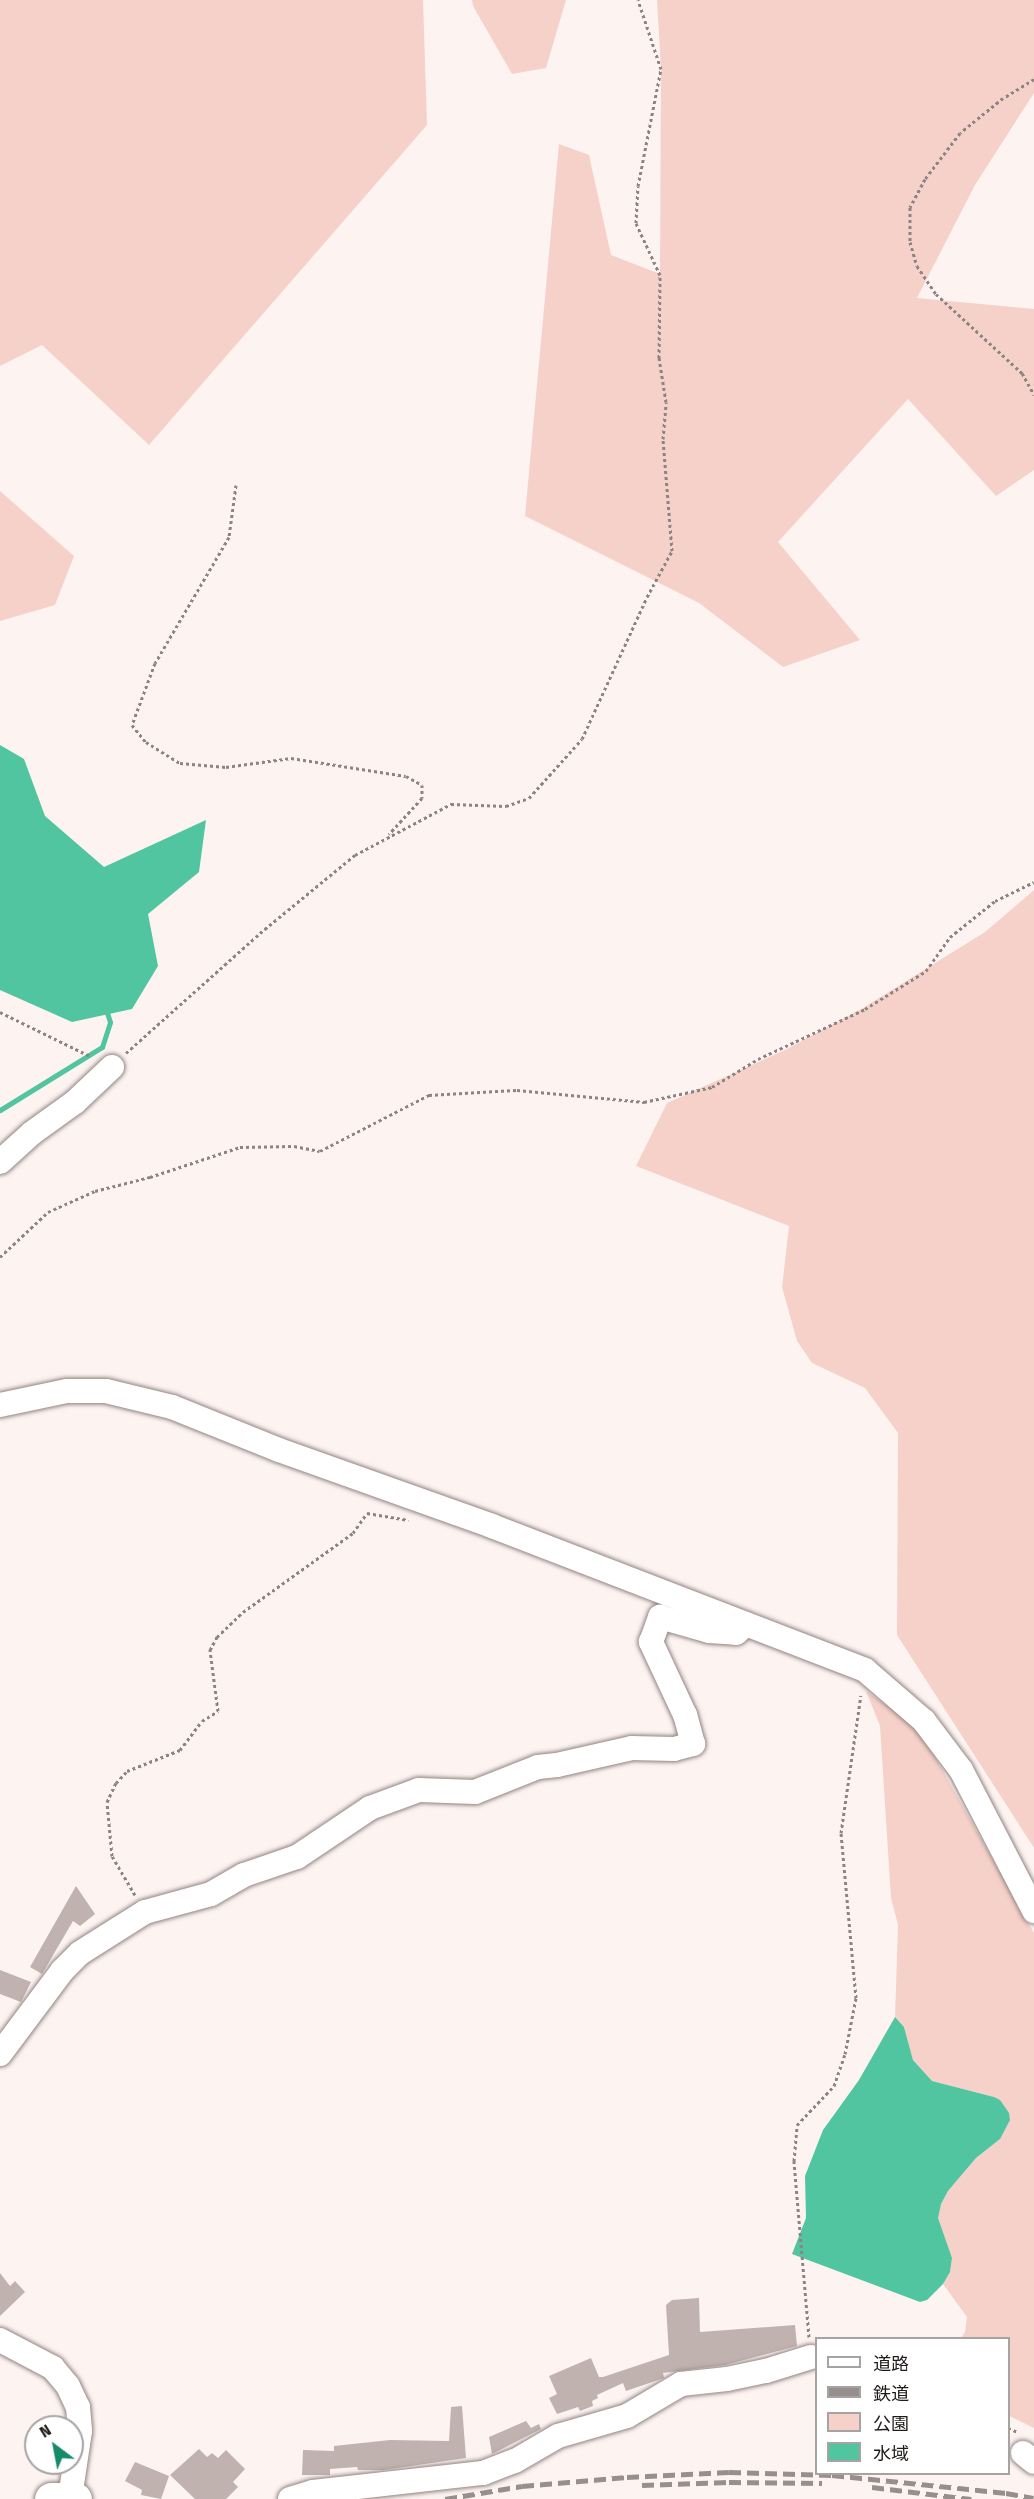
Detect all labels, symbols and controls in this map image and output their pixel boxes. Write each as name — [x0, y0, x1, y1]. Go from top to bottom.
legend — [815, 2337, 1010, 2475]
text: 道路 — [873, 2353, 909, 2375]
text: 鉄道 — [873, 2383, 909, 2405]
text: 公園 — [873, 2413, 909, 2435]
north arrow — [24, 2415, 84, 2475]
text: N — [36, 2420, 54, 2442]
text: 水域 — [873, 2443, 909, 2465]

